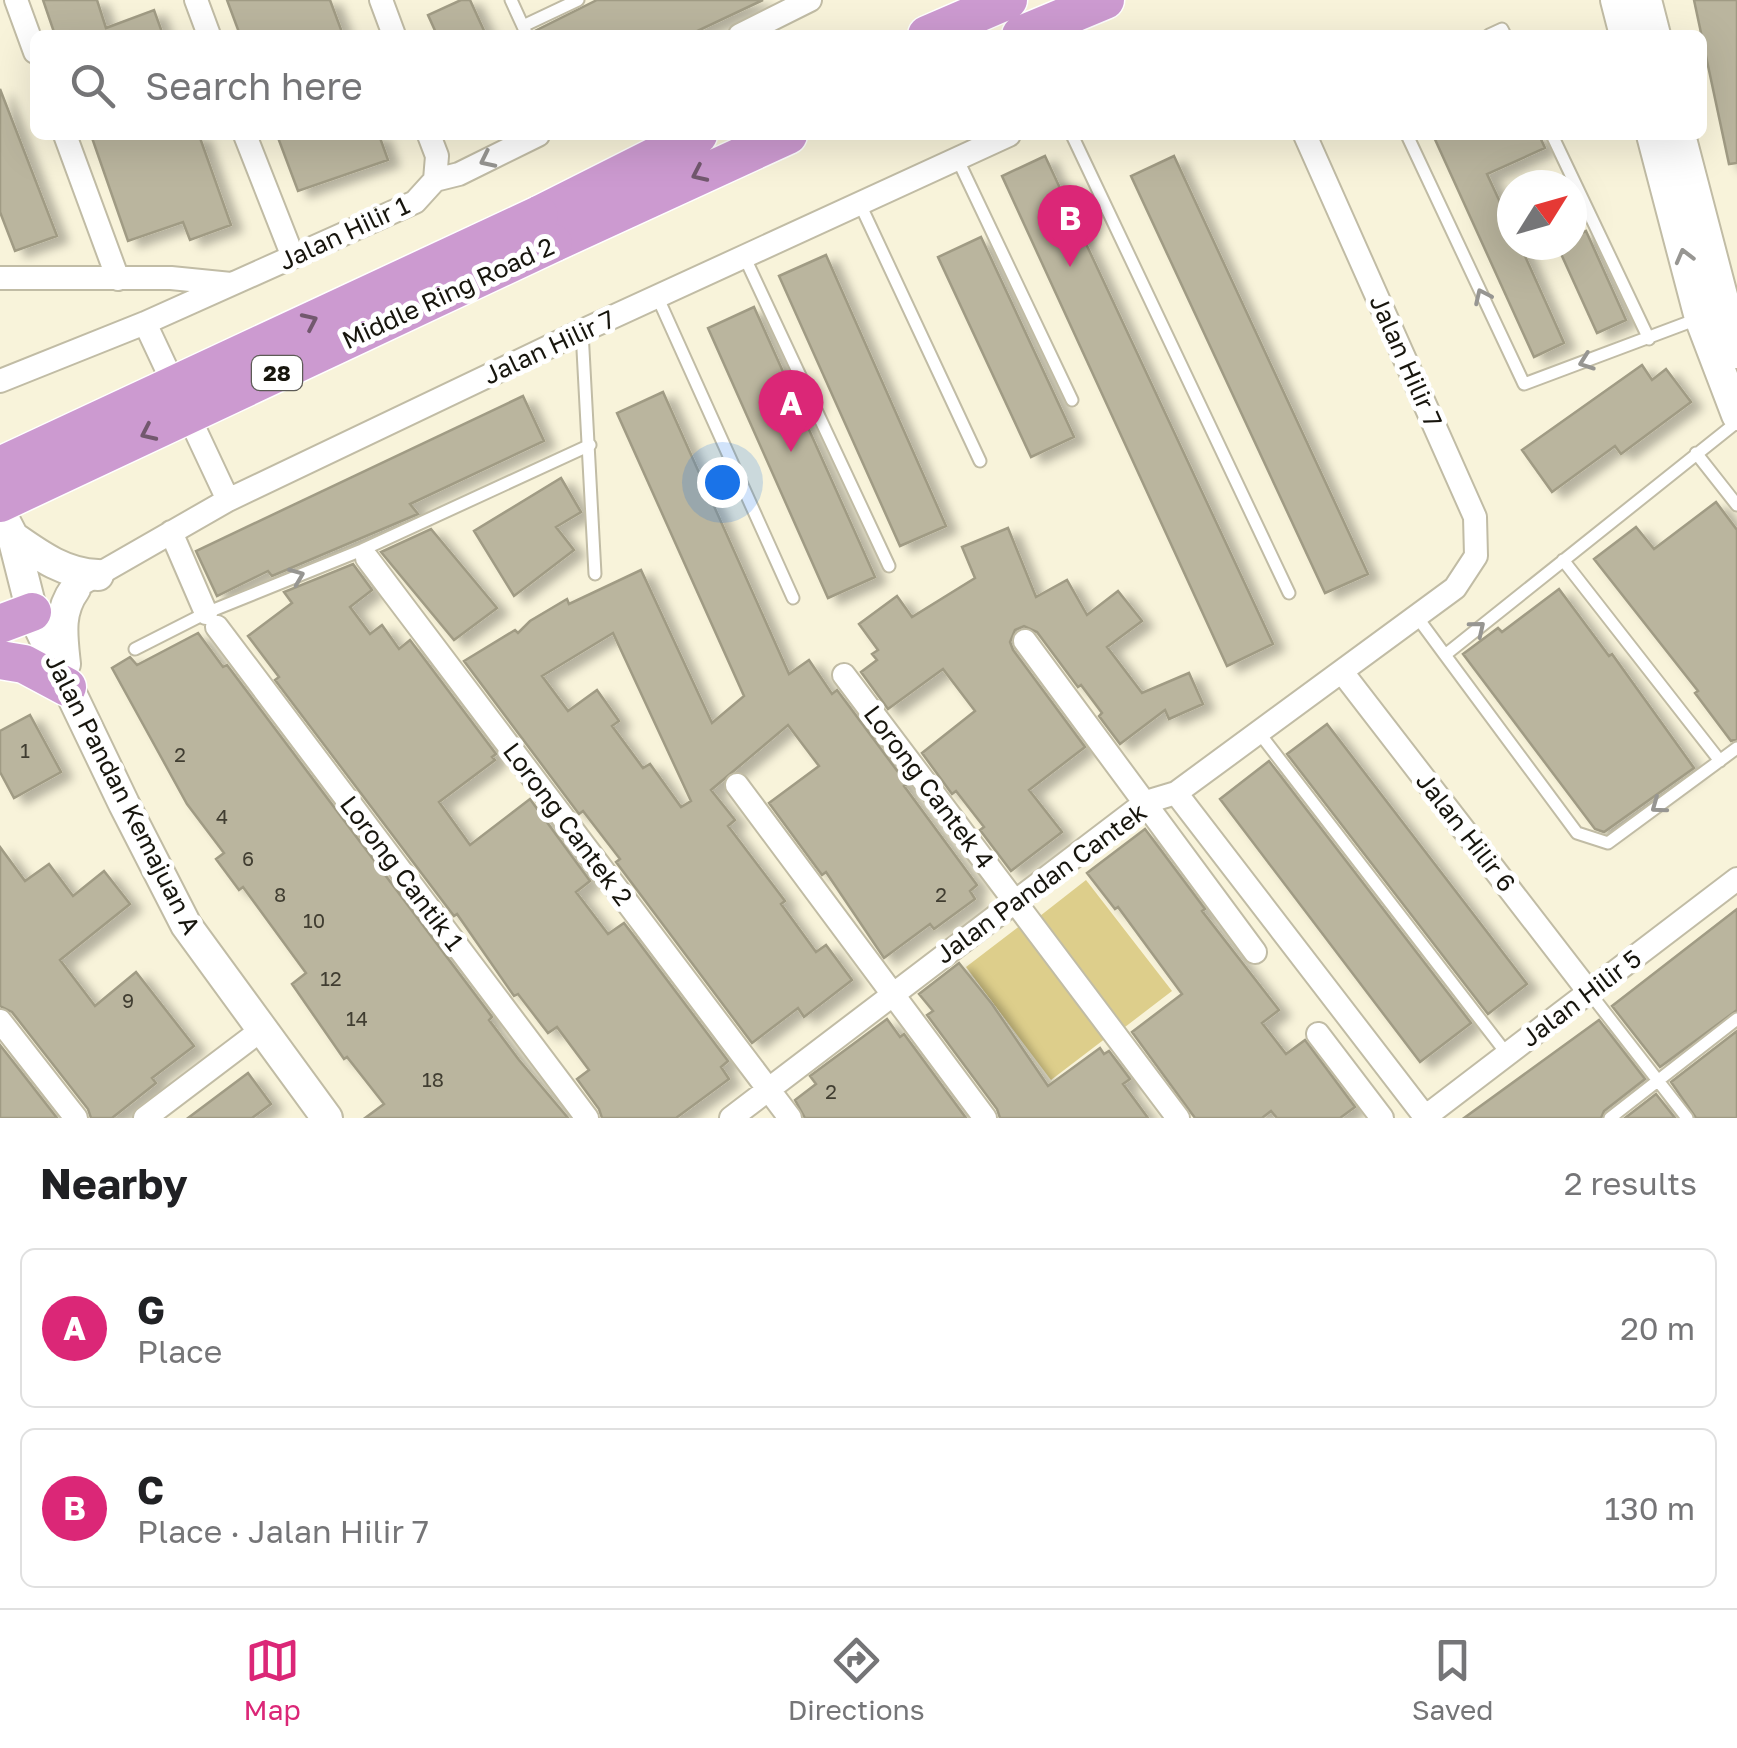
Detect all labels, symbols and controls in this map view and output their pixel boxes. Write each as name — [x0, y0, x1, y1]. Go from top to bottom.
search box — [30, 30, 1707, 140]
icon: search — [65, 58, 120, 113]
text: Search here — [145, 63, 363, 108]
one-way arrow — [480, 147, 498, 167]
one-way arrow — [691, 162, 709, 182]
north arrow — [1497, 170, 1587, 260]
pin: B — [1038, 184, 1102, 267]
street label: Jalan Hilir 1 — [274, 189, 414, 276]
street label: Middle Ring Road 2 — [337, 230, 559, 355]
one-way arrow — [1674, 248, 1695, 265]
one-way arrow — [1475, 288, 1495, 306]
street label: Jalan Hilir 7 — [1364, 290, 1449, 432]
street label: Jalan Hilir 7 — [478, 303, 619, 390]
one-way arrow — [300, 314, 318, 334]
one-way arrow — [1579, 350, 1596, 371]
road number: 28 — [252, 356, 302, 390]
pin: A — [758, 370, 824, 452]
one-way arrow — [140, 421, 158, 441]
your location — [697, 457, 748, 508]
one-way arrow — [286, 568, 304, 588]
one-way arrow — [1467, 622, 1485, 640]
street label: Jalan Pandan Kemajuan A — [39, 648, 208, 939]
street label: Lorong Cantek 4 — [858, 699, 1001, 875]
street label: Lorong Cantek 2 — [497, 736, 640, 911]
house number: 1 — [20, 738, 30, 762]
house number: 2 — [174, 742, 186, 766]
street label: Jalan Hilir 6 — [1410, 766, 1523, 898]
street label: Lorong Cantik 1 — [334, 789, 471, 956]
one-way arrow — [1651, 794, 1669, 812]
street label: Jalan Pandan Cantek — [929, 796, 1152, 970]
house number: 4 — [216, 804, 228, 828]
house number: 6 — [242, 846, 254, 870]
house number: 8 — [274, 882, 286, 906]
house number: 2 — [935, 882, 947, 906]
house number: 10 — [303, 908, 325, 932]
street label: Jalan Hilir 5 — [1514, 942, 1647, 1053]
house number: 12 — [320, 966, 342, 990]
house number: 9 — [122, 988, 134, 1012]
house number: 14 — [346, 1006, 368, 1030]
house number: 18 — [422, 1067, 444, 1091]
house number: 2 — [825, 1079, 837, 1103]
text: Nearby — [40, 1158, 188, 1208]
text: 2 results — [1564, 1164, 1697, 1202]
text: G — [137, 1287, 165, 1332]
text: A — [63, 1309, 86, 1347]
text: 20 m — [1620, 1309, 1695, 1347]
text: Place — [137, 1332, 222, 1370]
text: C — [137, 1467, 164, 1512]
text: B — [63, 1489, 86, 1527]
text: 130 m — [1605, 1489, 1695, 1527]
text: Place · Jalan Hilir 7 — [137, 1512, 429, 1550]
tab: Map — [244, 1633, 301, 1726]
tab: Directions — [788, 1633, 925, 1726]
tab: Saved — [1412, 1633, 1493, 1726]

